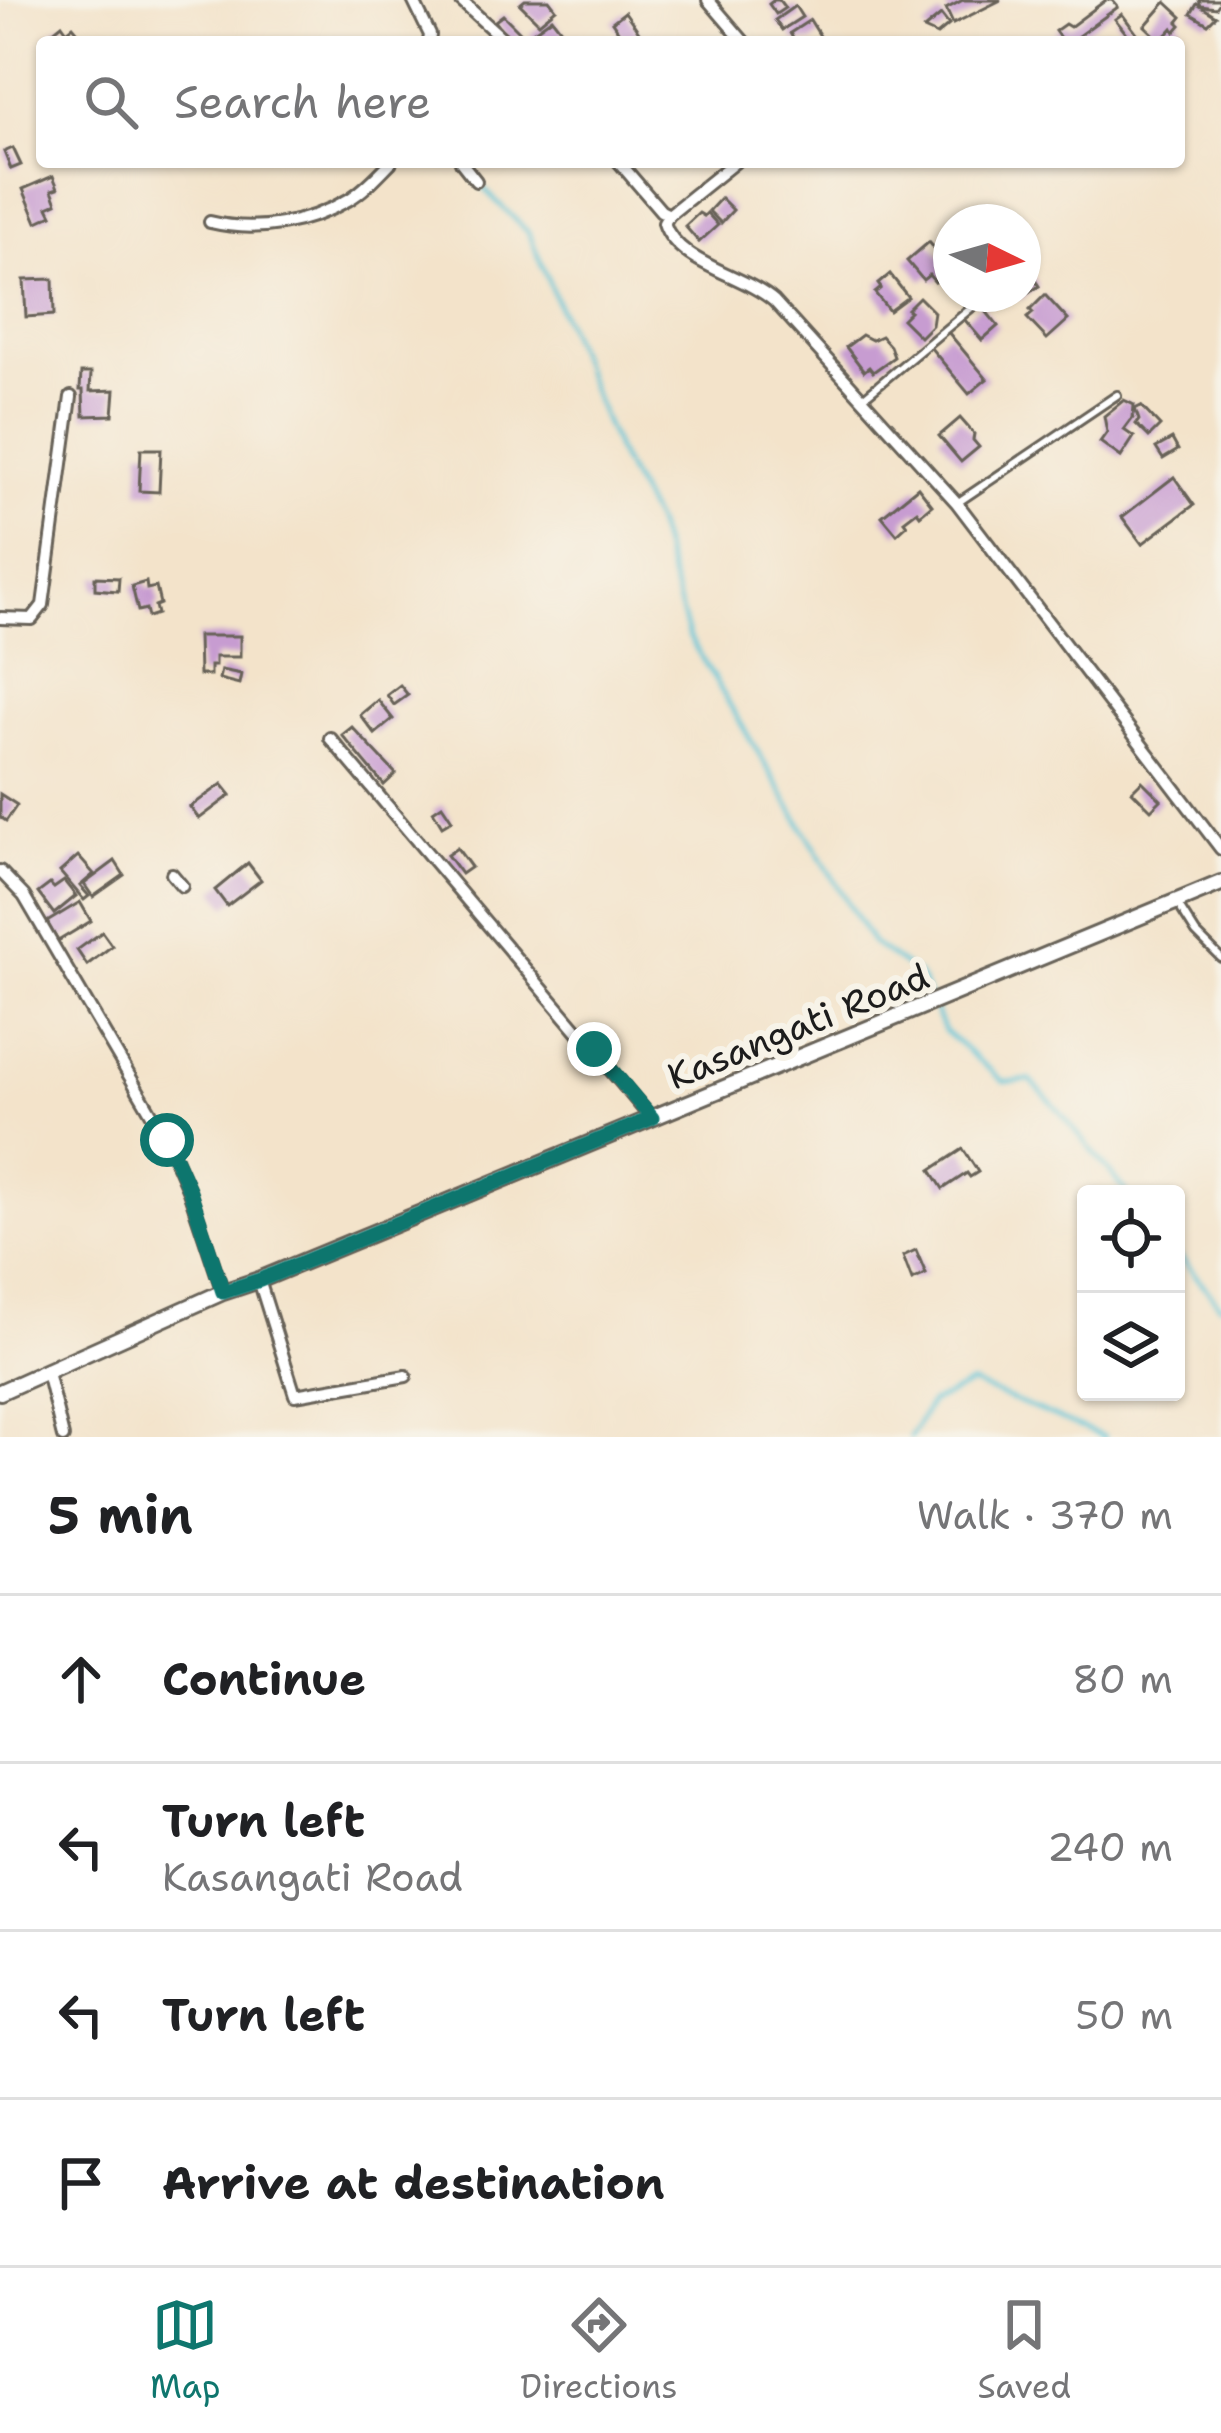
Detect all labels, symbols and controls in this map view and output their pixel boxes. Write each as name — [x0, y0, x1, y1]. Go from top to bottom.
search box — [36, 36, 1185, 168]
icon: search — [78, 69, 144, 135]
text: Search here — [174, 72, 431, 132]
north arrow — [933, 204, 1041, 312]
street label: Kasangati Road — [660, 952, 936, 1101]
route end — [567, 1022, 621, 1076]
route start — [140, 1113, 194, 1167]
map controls — [1077, 1185, 1185, 1401]
button: locate — [1077, 1185, 1185, 1293]
button: layers — [1077, 1293, 1185, 1401]
text: 5 min — [48, 1481, 193, 1549]
text: Walk · 370 m — [917, 1489, 1173, 1541]
icon: ahead — [48, 1646, 114, 1712]
text: Continue — [162, 1649, 366, 1709]
text: 80 m — [1072, 1653, 1173, 1705]
text: Turn left — [162, 1791, 365, 1851]
icon: left — [48, 1814, 114, 1880]
text: 240 m — [1047, 1821, 1173, 1873]
text: Kasangati Road — [162, 1851, 463, 1903]
icon: left — [48, 1982, 114, 2048]
text: Turn left — [162, 1985, 365, 2045]
text: 50 m — [1075, 1989, 1173, 2041]
icon: arrive — [48, 2150, 114, 2216]
text: Arrive at destination — [162, 2153, 665, 2213]
tab: Map — [150, 2292, 221, 2409]
tab: Directions — [520, 2292, 678, 2409]
tab: Saved — [977, 2292, 1071, 2409]

